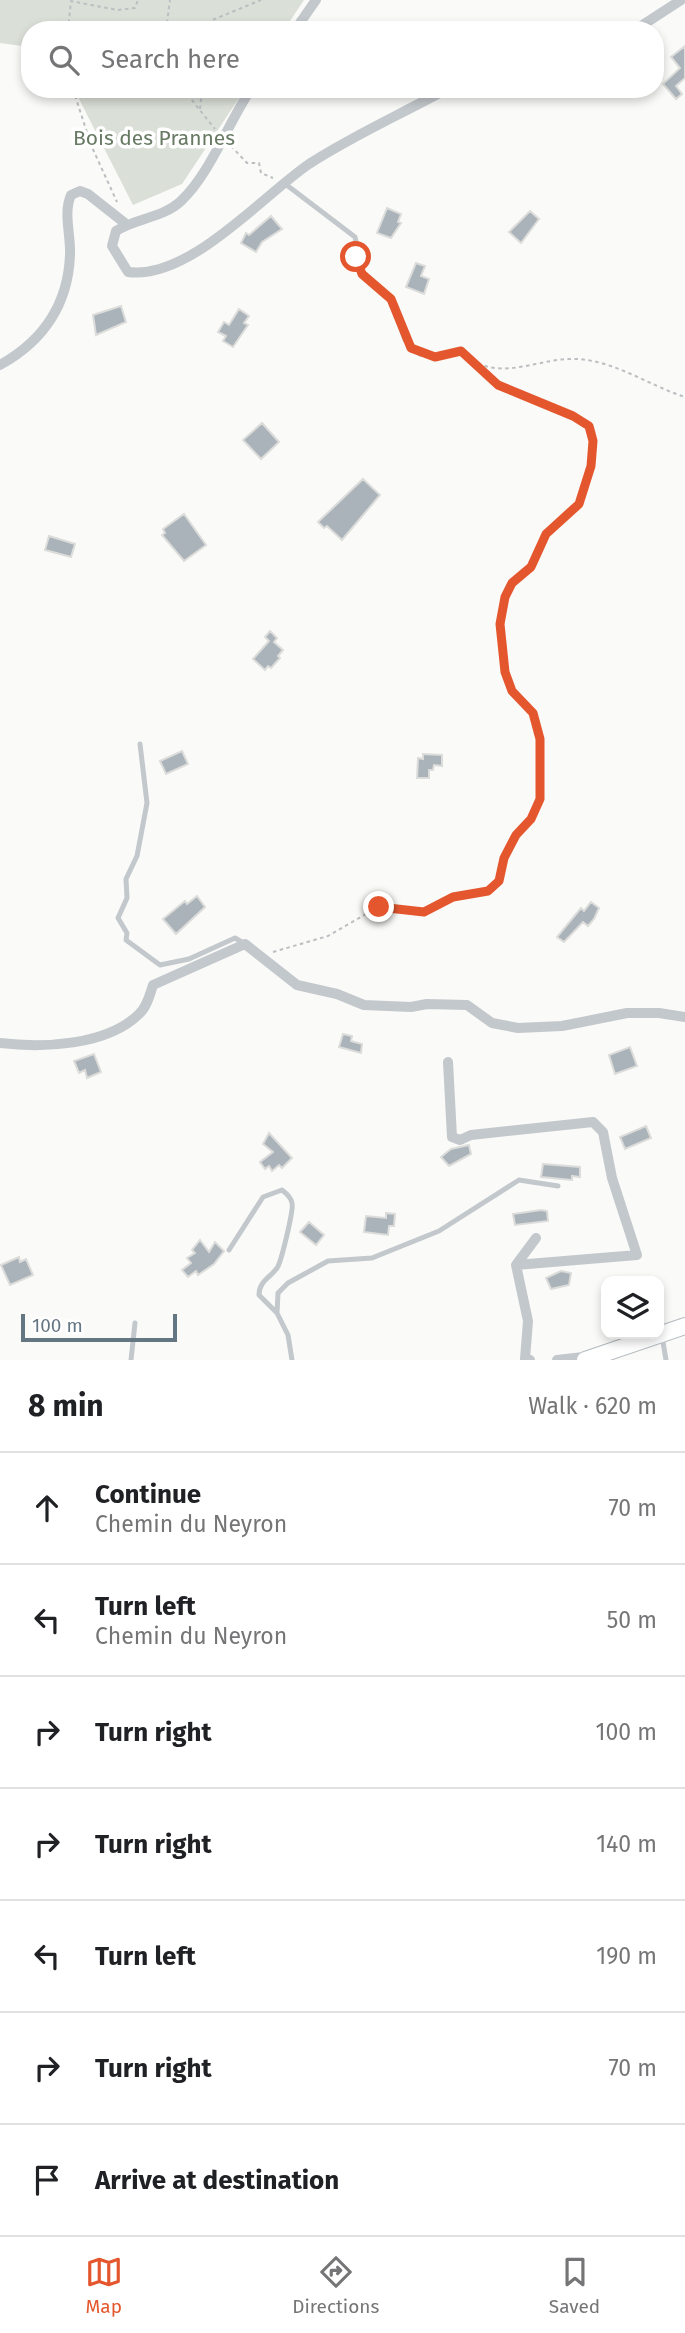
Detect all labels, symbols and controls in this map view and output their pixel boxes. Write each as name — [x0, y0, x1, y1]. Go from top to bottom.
search box — [21, 21, 664, 98]
icon: search — [45, 41, 83, 79]
text: Search here — [101, 44, 240, 75]
park label: Bois des Prannes — [73, 125, 235, 151]
route start — [340, 241, 371, 272]
route end — [363, 891, 394, 922]
map controls — [601, 1276, 664, 1339]
button: layers — [601, 1276, 664, 1339]
scale bar — [21, 1311, 177, 1343]
text: 100 m — [32, 1314, 83, 1337]
text: 8 min — [28, 1388, 104, 1424]
text: Walk · 620 m — [528, 1392, 657, 1420]
text: Continue — [95, 1479, 201, 1510]
icon: ahead — [28, 1489, 66, 1527]
text: 70 m — [608, 1494, 657, 1522]
text: Chemin du Neyron — [95, 1510, 287, 1538]
text: Turn left — [95, 1591, 196, 1622]
icon: left — [28, 1601, 66, 1639]
text: 50 m — [607, 1606, 657, 1634]
text: Chemin du Neyron — [95, 1622, 287, 1650]
icon: right — [28, 1713, 66, 1751]
text: Turn right — [95, 1717, 212, 1748]
text: 100 m — [596, 1718, 657, 1746]
icon: right — [28, 1825, 66, 1863]
text: Turn right — [95, 1829, 212, 1860]
text: 140 m — [596, 1830, 657, 1858]
icon: left — [28, 1937, 66, 1975]
text: Turn left — [95, 1941, 196, 1972]
text: 190 m — [596, 1942, 657, 1970]
icon: right — [28, 2049, 66, 2087]
text: Turn right — [95, 2053, 212, 2084]
text: 70 m — [608, 2054, 657, 2082]
icon: arrive — [28, 2161, 66, 2199]
text: Arrive at destination — [95, 2165, 339, 2196]
tab: Map — [85, 2253, 123, 2318]
tab: Directions — [292, 2253, 379, 2318]
tab: Saved — [549, 2253, 600, 2318]

